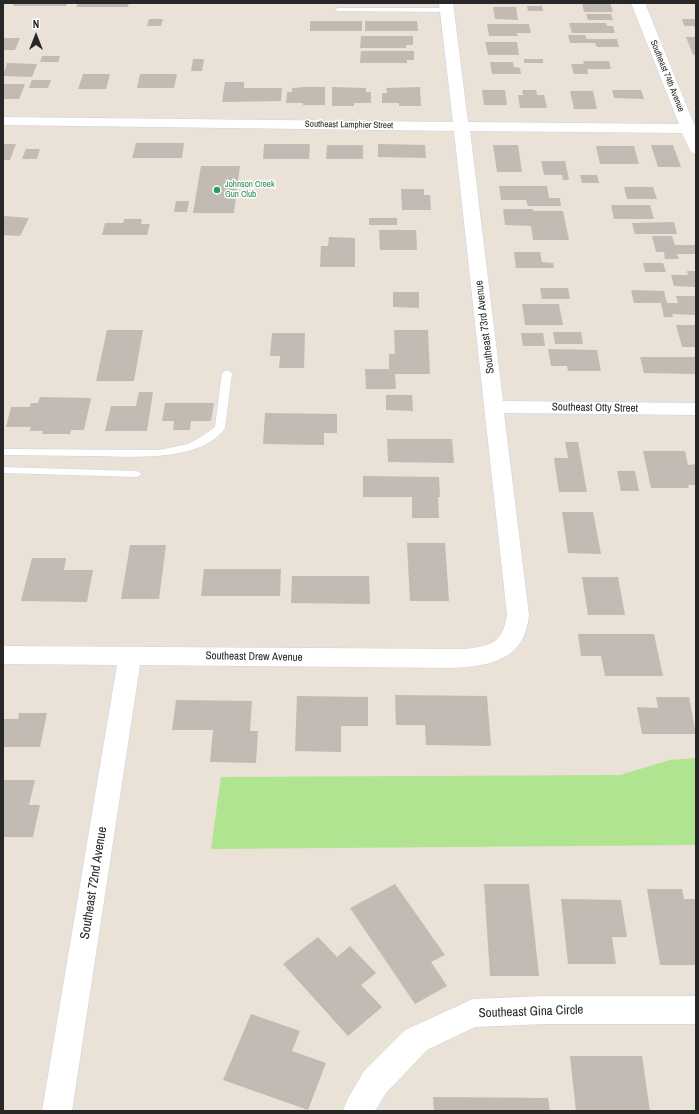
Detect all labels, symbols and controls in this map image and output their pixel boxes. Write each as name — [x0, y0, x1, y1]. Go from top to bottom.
north arrow — [16, 16, 56, 56]
text: N — [33, 17, 39, 31]
street label: Southeast 74th Avenue — [648, 38, 686, 114]
street label: Southeast Lamphier Street — [305, 119, 393, 131]
place label: Johnson Creek Gun Club — [225, 180, 275, 201]
marker: Johnson Creek Gun Club — [212, 185, 222, 195]
street label: Southeast 73rd Avenue — [473, 279, 497, 375]
street label: Southeast Otty Street — [552, 401, 638, 415]
street label: Southeast Drew Avenue — [205, 650, 303, 664]
street label: Southeast 72nd Avenue — [77, 826, 111, 940]
street label: Southeast Gina Circle — [478, 1002, 584, 1022]

